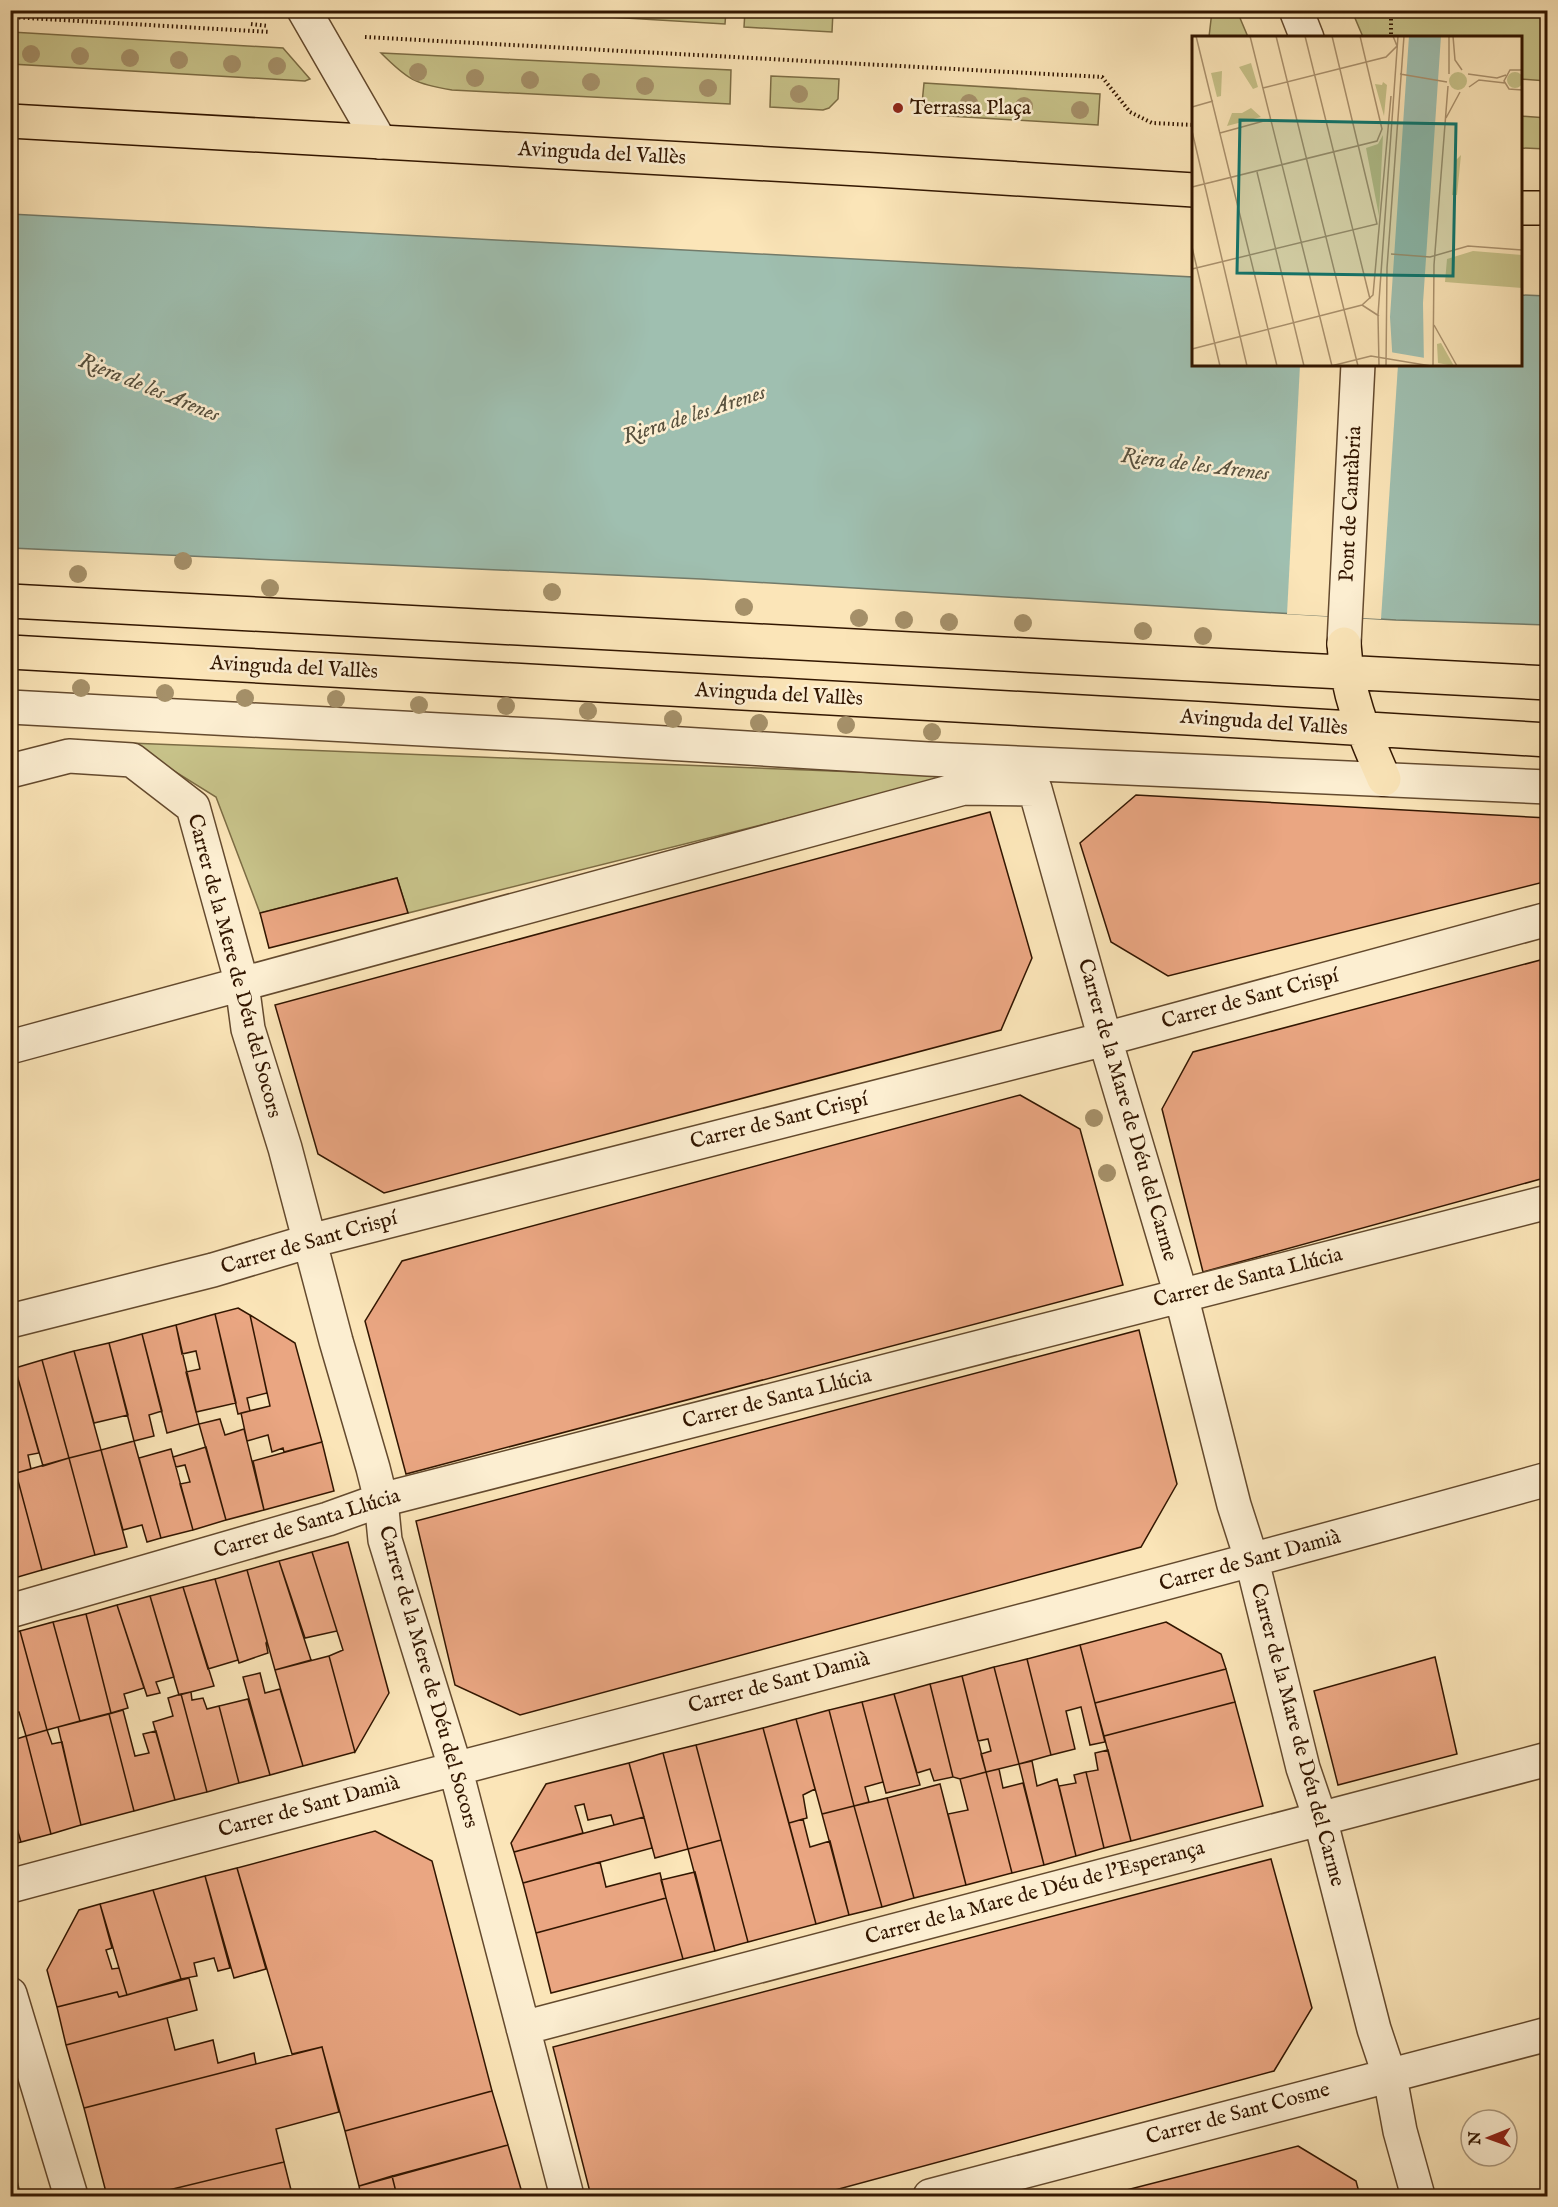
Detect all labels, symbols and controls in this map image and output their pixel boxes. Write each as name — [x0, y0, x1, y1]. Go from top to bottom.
inset map — [1192, 36, 1522, 366]
place label: Terrassa Plaça — [910, 95, 1032, 122]
marker: Terrassa Plaça — [891, 101, 905, 115]
street label: Avinguda del Vallès — [516, 136, 687, 172]
water label: Riera de les Arenes — [75, 347, 224, 429]
water label: Riera de les Arenes — [619, 378, 770, 451]
street label: Pont de Cantàbria — [1333, 424, 1369, 583]
water label: Riera de les Arenes — [1119, 442, 1272, 488]
street label: Avinguda del Vallès — [208, 650, 379, 686]
street label: Avinguda del Vallès — [693, 677, 864, 713]
street label: Avinguda del Vallès — [1178, 704, 1349, 742]
street label: Carrer de la Mere de Déu del Socors — [180, 811, 288, 1121]
street label: Carrer de la Mare de Déu del Carme — [1071, 956, 1183, 1265]
street label: Carrer de Sant Crispí — [1159, 962, 1343, 1036]
street label: Carrer de Sant Crispí — [687, 1086, 872, 1156]
street label: Carrer de Sant Crispí — [218, 1205, 402, 1281]
street label: Carrer de Santa Llúcia — [1151, 1241, 1346, 1315]
street label: Carrer de Santa Llúcia — [680, 1362, 875, 1436]
street label: Carrer de Santa Llúcia — [210, 1482, 405, 1565]
street label: Carrer de la Mere de Déu del Socors — [372, 1523, 484, 1831]
street label: Carrer de Sant Damià — [1156, 1524, 1344, 1598]
street label: Carrer de la Mare de Déu del Carme — [1243, 1580, 1351, 1890]
street label: Carrer de Sant Damià — [685, 1646, 873, 1720]
street label: Carrer de Sant Damià — [215, 1770, 403, 1844]
street label: Carrer de la Mare de Déu de l'Esperança — [862, 1834, 1209, 1951]
street label: Carrer de Sant Cosme — [1143, 2076, 1333, 2152]
north arrow — [1459, 2108, 1519, 2168]
text: N — [1466, 2131, 1486, 2146]

